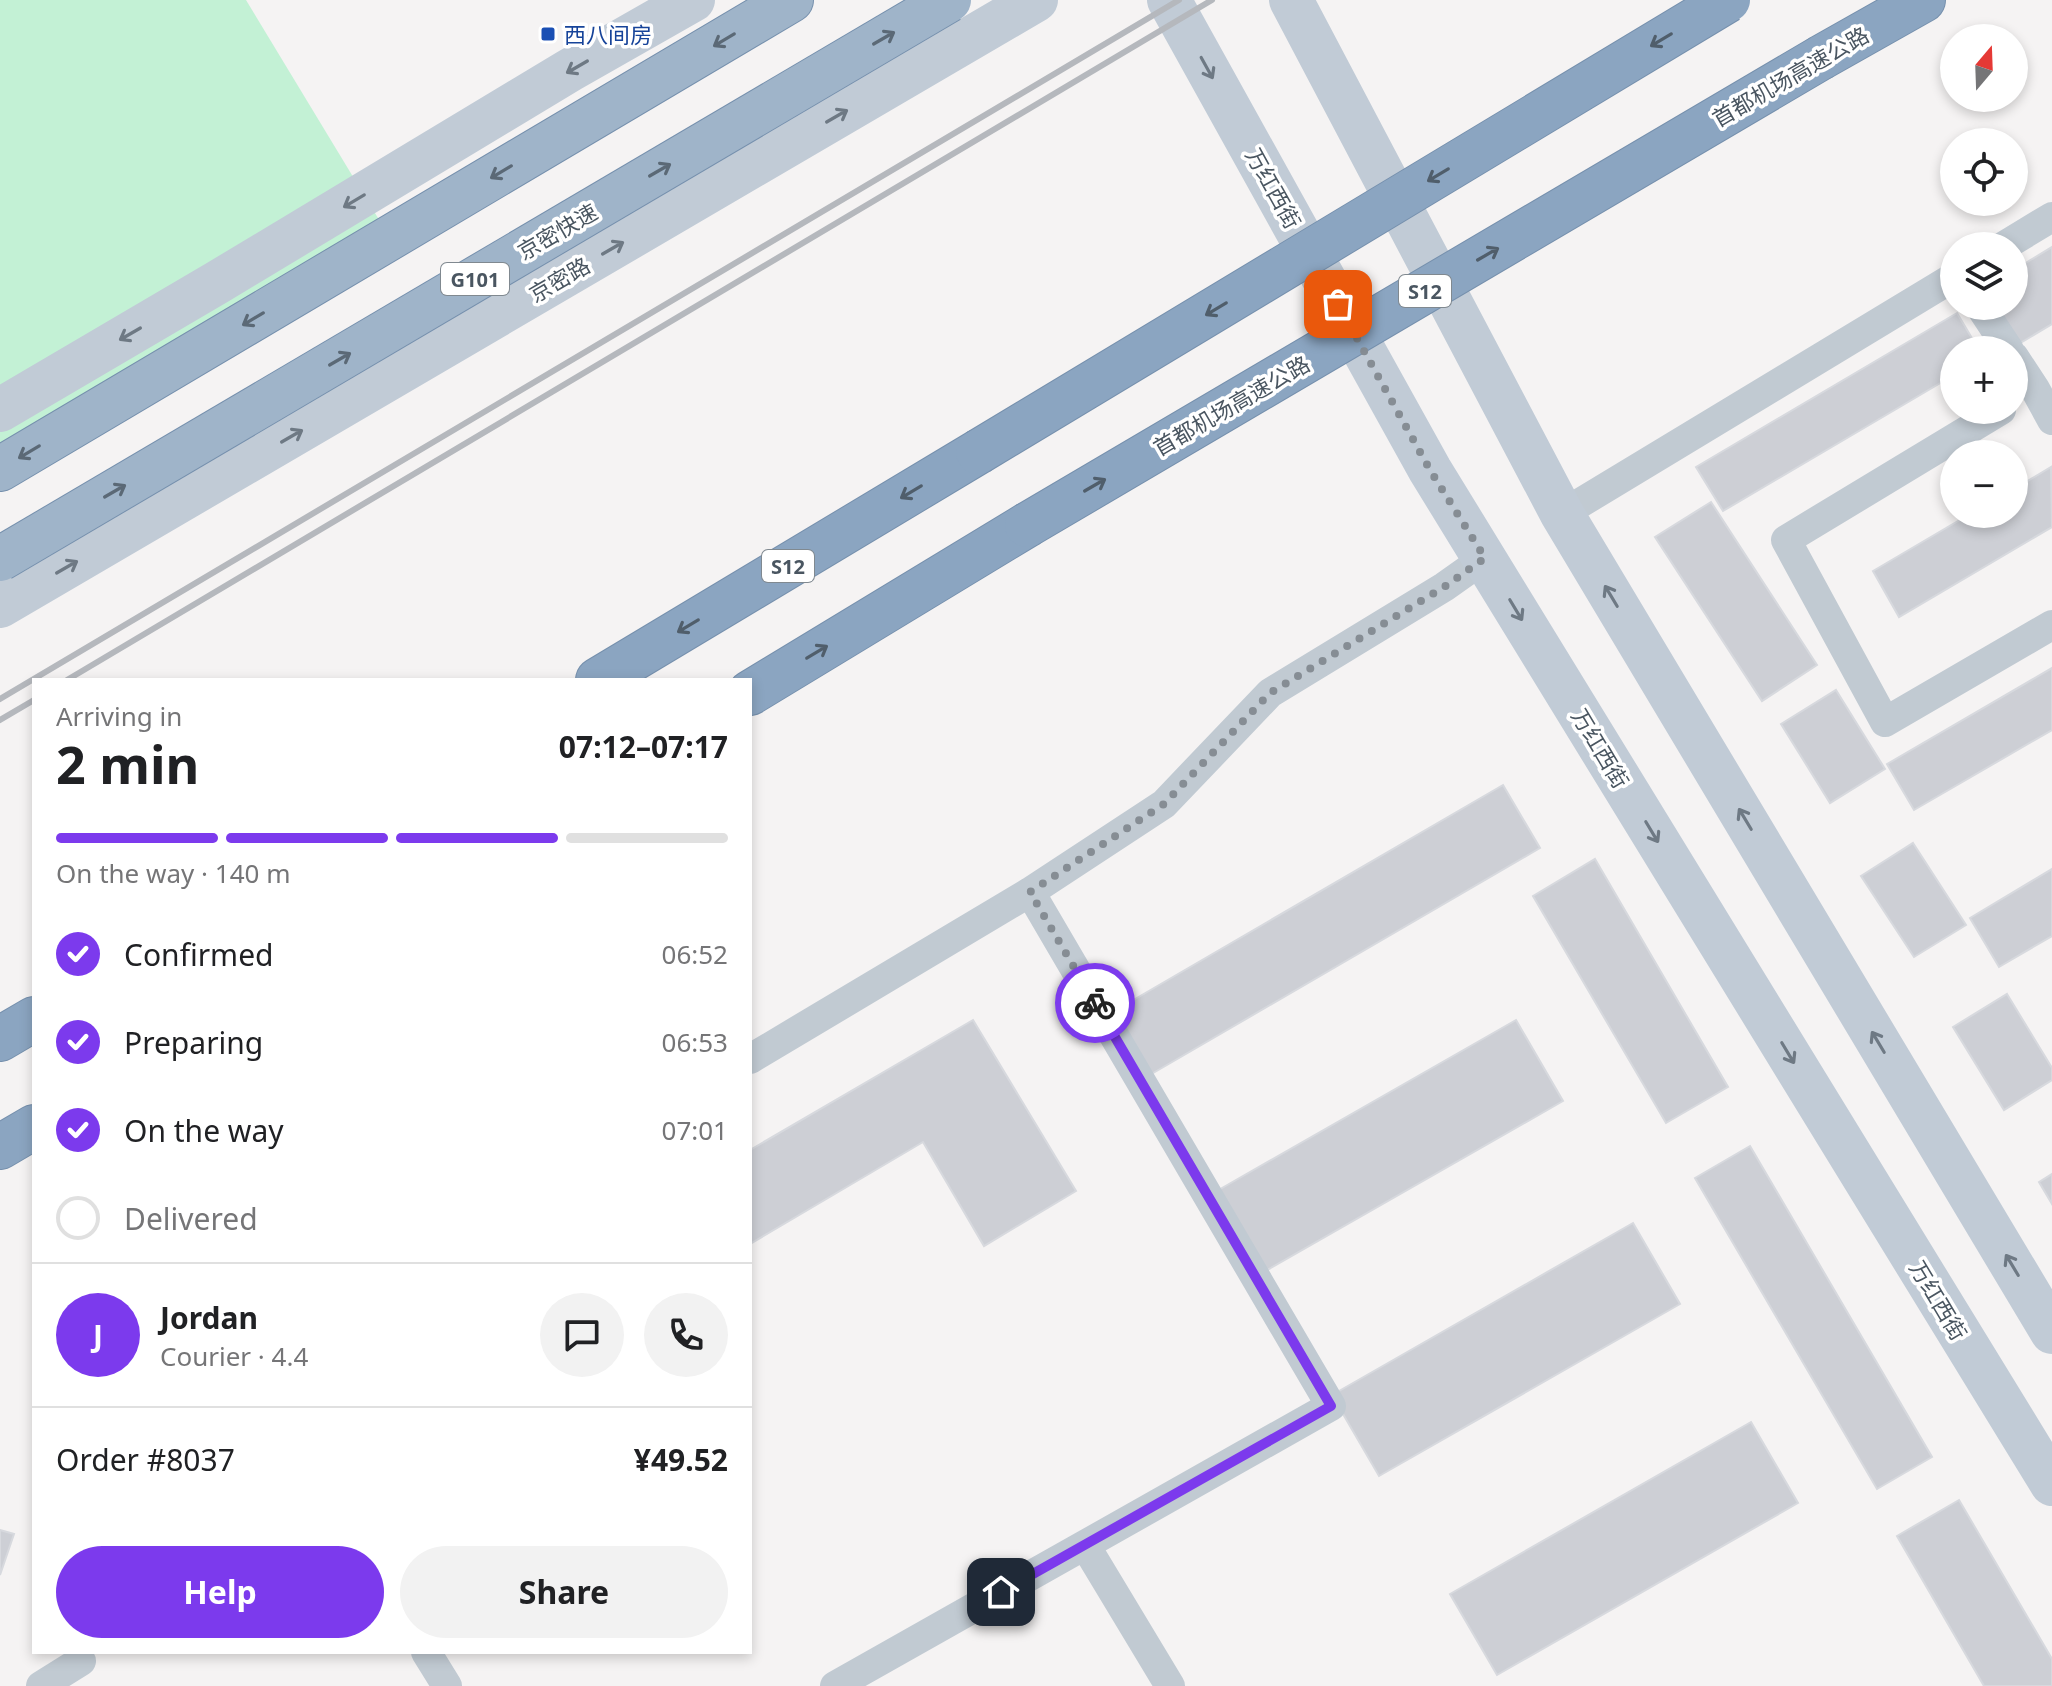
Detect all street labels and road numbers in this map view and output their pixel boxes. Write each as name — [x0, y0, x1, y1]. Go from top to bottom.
street label: 首都机场高速公路 — [1706, 19, 1874, 133]
street label: 万红西街 — [1240, 142, 1308, 234]
street label: 京密快速 — [511, 196, 603, 266]
street label: 京密路 — [523, 250, 595, 308]
road number: G101 — [441, 263, 509, 295]
road number: S12 — [1399, 275, 1451, 307]
street label: 首都机场高速公路 — [1147, 348, 1315, 462]
road number: S12 — [762, 550, 814, 582]
street label: 万红西街 — [1565, 703, 1637, 793]
street label: 万红西街 — [1903, 1255, 1975, 1345]

